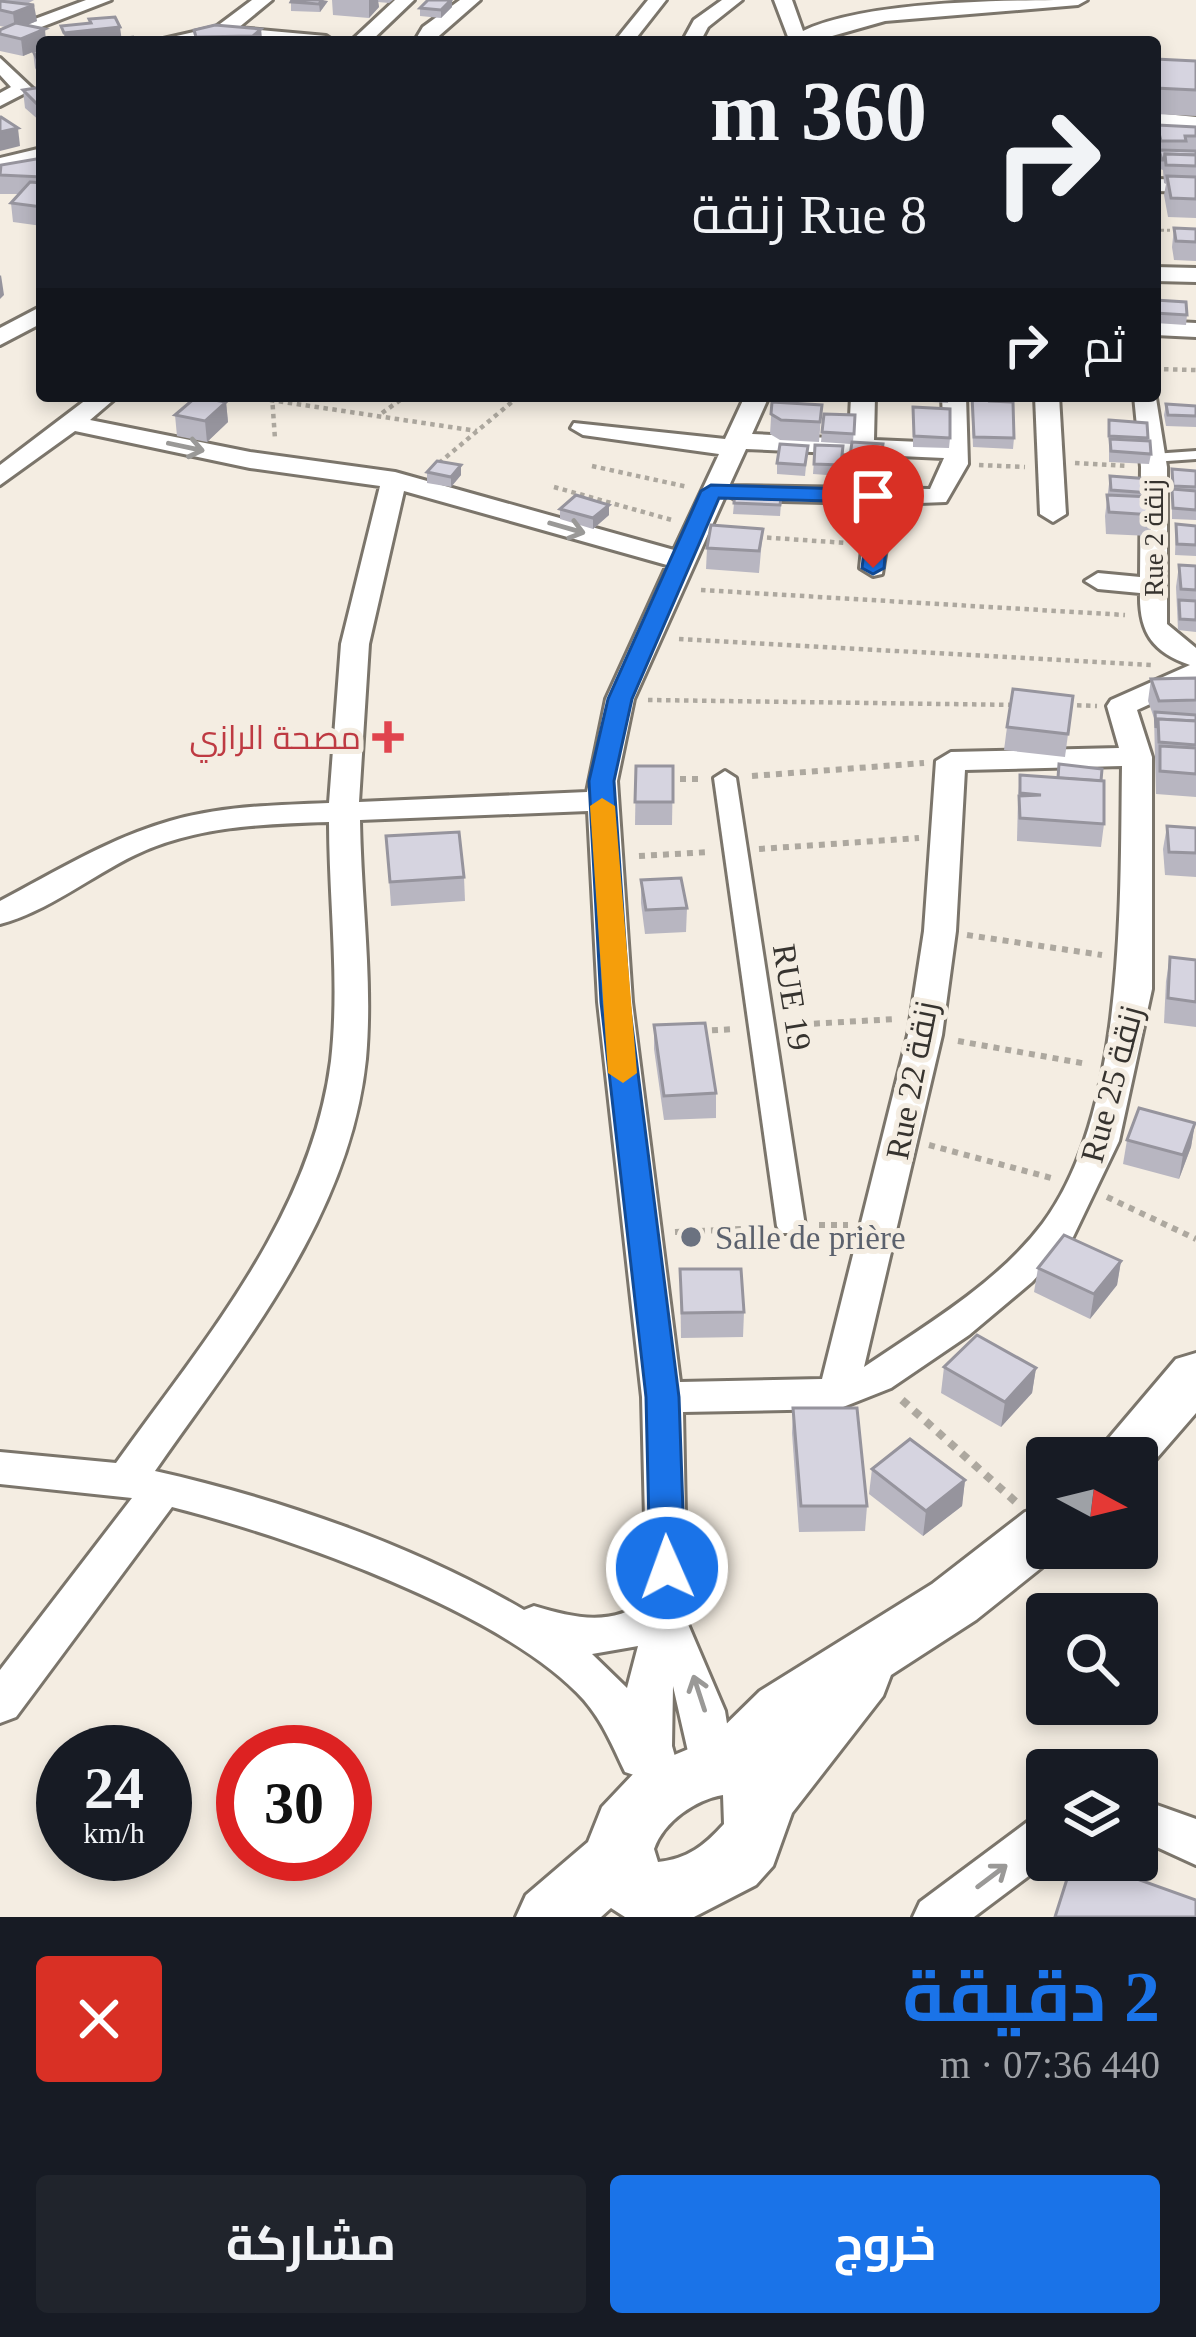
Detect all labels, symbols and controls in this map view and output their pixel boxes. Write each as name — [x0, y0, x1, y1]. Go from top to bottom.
text: 360 m — [710, 65, 927, 158]
icon: right — [969, 84, 1125, 240]
text: Rue 8 زنقة — [692, 185, 927, 245]
icon: right — [993, 312, 1059, 378]
text: ثم — [1083, 322, 1125, 372]
one-way arrow — [166, 437, 204, 460]
pin — [822, 445, 924, 568]
icon: arrive — [840, 463, 906, 529]
street label: Rue 2 زنقة — [1139, 479, 1169, 597]
one-way arrow — [547, 518, 585, 540]
place label: مصحة الرازي — [189, 720, 361, 763]
marker: مصحة الرازي — [372, 721, 404, 753]
street label: RUE 19 — [766, 941, 818, 1053]
street label: Rue 22 زنقة — [879, 998, 945, 1162]
street label: Rue 25 زنقة — [1074, 1002, 1150, 1166]
place label: Salle de prière — [715, 1220, 906, 1256]
marker: Salle de prière — [678, 1224, 704, 1250]
north arrow — [1026, 1437, 1158, 1569]
map controls — [1026, 1437, 1158, 1881]
position arrow — [604, 1505, 730, 1631]
button: search — [1026, 1593, 1158, 1725]
one-way arrow — [687, 1675, 709, 1713]
speed limit sign: 30 — [216, 1725, 372, 1881]
button: layers — [1026, 1749, 1158, 1881]
text: 24 — [84, 1755, 144, 1821]
text: km/h — [83, 1816, 145, 1849]
one-way arrow — [975, 1863, 1008, 1889]
button: close — [36, 1956, 162, 2082]
text: 2 دقيقة — [902, 1957, 1160, 2037]
text: 440 m · 07:36 — [940, 2043, 1160, 2086]
button: مشاركة — [36, 2175, 586, 2313]
button: خروج — [610, 2175, 1160, 2313]

